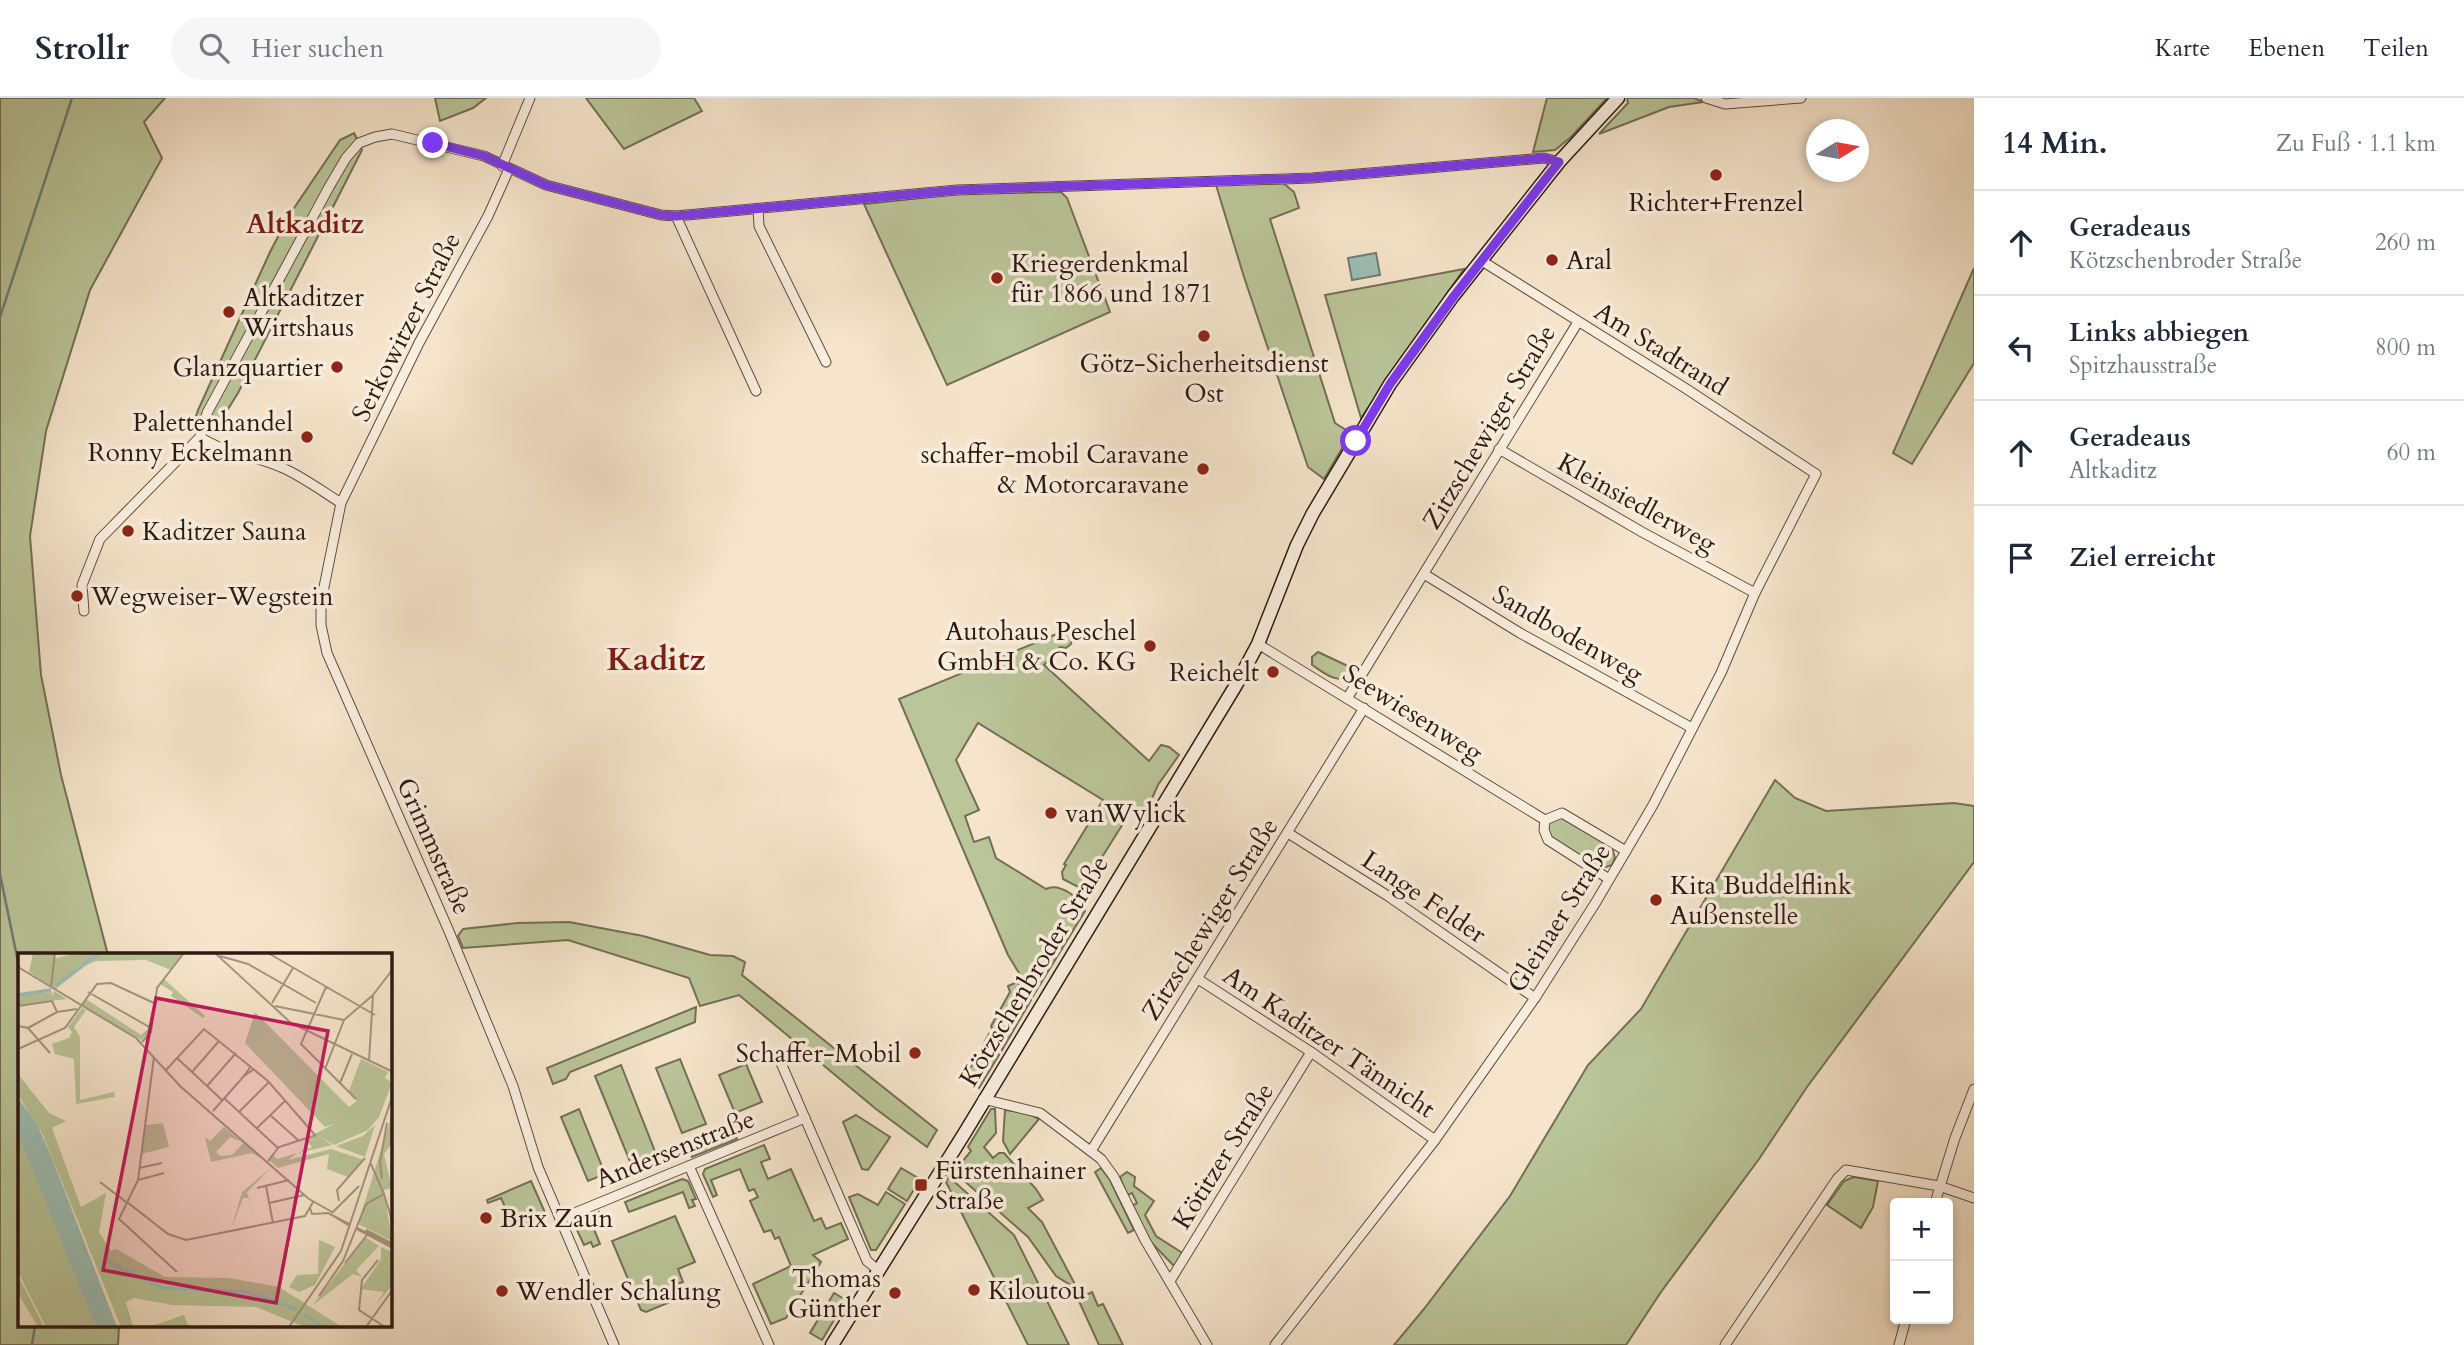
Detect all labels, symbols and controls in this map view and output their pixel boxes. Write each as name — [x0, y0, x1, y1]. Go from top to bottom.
search box — [171, 17, 661, 80]
text: Strollr — [35, 26, 129, 71]
icon: search — [195, 29, 233, 67]
text: Hier suchen — [251, 31, 384, 66]
text: Karte — [2155, 32, 2210, 65]
text: Ebenen — [2248, 32, 2325, 65]
text: Teilen — [2363, 32, 2429, 65]
north arrow — [1806, 119, 1869, 182]
text: 14 Min. — [2002, 123, 2107, 164]
route end — [417, 127, 448, 158]
text: Zu Fuß · 1.1 km — [2276, 128, 2436, 159]
marker: Richter+Frenzel — [1708, 167, 1724, 183]
place label: Richter+Frenzel — [1628, 185, 1804, 220]
district label: Altkaditz — [246, 205, 364, 243]
text: Geradeaus — [2069, 210, 2191, 245]
icon: ahead — [2002, 224, 2040, 262]
street label: Serkowitzer Straße — [343, 226, 469, 428]
text: 260 m — [2375, 227, 2436, 258]
place label: Aral — [1566, 243, 1612, 278]
text: Kötzschenbroder Straße — [2069, 245, 2302, 276]
place label: Kriegerdenkmal für 1866 und 1871 — [1011, 246, 1213, 311]
marker: Aral — [1544, 252, 1560, 268]
marker: Kriegerdenkmal für 1866 und 1871 — [989, 270, 1005, 286]
place label: Altkaditzer Wirtshaus — [242, 280, 364, 345]
street label: Am Stadtrand — [1588, 294, 1735, 404]
marker: Altkaditzer Wirtshaus — [221, 304, 237, 320]
text: Links abbiegen — [2069, 315, 2249, 350]
street label: Zitzschewiger Straße — [1414, 318, 1564, 536]
marker: Götz-Sicherheitsdienst Ost — [1196, 328, 1212, 344]
icon: left — [2002, 329, 2040, 367]
text: 800 m — [2375, 332, 2436, 363]
place label: Götz-Sicherheitsdienst Ost — [1080, 346, 1328, 411]
place label: Glanzquartier — [172, 350, 324, 385]
text: Spitzhausstraße — [2069, 350, 2217, 381]
marker: Glanzquartier — [329, 359, 345, 375]
place label: Palettenhandel Ronny Eckelmann — [88, 405, 293, 470]
text: Geradeaus — [2069, 420, 2191, 455]
route start — [1340, 425, 1371, 456]
marker: Palettenhandel Ronny Eckelmann — [299, 429, 315, 445]
icon: ahead — [2002, 434, 2040, 472]
place label: schaffer-mobil Caravane & Motorcaravane — [921, 437, 1189, 502]
text: 60 m — [2387, 437, 2436, 468]
street label: Kleinsiedlerweg — [1551, 445, 1723, 561]
text: Altkaditz — [2069, 455, 2157, 486]
marker: schaffer-mobil Caravane & Motorcaravane — [1195, 461, 1211, 477]
place label: Kaditzer Sauna — [142, 514, 306, 549]
marker: Kaditzer Sauna — [120, 523, 136, 539]
icon: arrive — [2002, 539, 2040, 577]
text: Ziel erreicht — [2069, 540, 2215, 575]
street label: Sandbodenweg — [1486, 577, 1650, 692]
place label: Wegweiser-Wegstein — [90, 579, 334, 614]
marker: Wegweiser-Wegstein — [69, 588, 85, 604]
place label: Autohaus Peschel GmbH & Co. KG — [937, 614, 1136, 679]
district label: Kaditz — [606, 637, 706, 682]
marker: Autohaus Peschel GmbH & Co. KG — [1142, 638, 1158, 654]
place label: Reichelt — [1169, 655, 1259, 690]
street label: Seewiesenweg — [1336, 656, 1490, 770]
marker: Reichelt — [1265, 664, 1281, 680]
street label: Grimmstraße — [388, 772, 480, 920]
place label: vanWylick — [1065, 796, 1186, 831]
marker: vanWylick — [1043, 805, 1059, 821]
street label: Zitzschewiger Straße — [1134, 811, 1286, 1027]
street label: Gleinaer Straße — [1499, 837, 1619, 999]
street label: Lange Felder — [1355, 842, 1494, 952]
street label: Kötzschenbroder Straße — [951, 849, 1117, 1093]
place label: Kita Buddelflink Außenstelle — [1670, 868, 1852, 933]
marker: Kita Buddelflink Außenstelle — [1648, 892, 1664, 908]
inset map — [18, 953, 392, 1328]
street label: Am Kaditzer Tännicht — [1216, 958, 1442, 1126]
place label: Schaffer-Mobil — [736, 1036, 901, 1071]
marker: Schaffer-Mobil — [907, 1045, 923, 1061]
street label: Kötitzer Straße — [1164, 1076, 1282, 1236]
street label: Andersenstraße — [590, 1101, 760, 1197]
place label: Fürstenhainer Straße — [935, 1153, 1086, 1218]
marker: Fürstenhainer Straße — [913, 1177, 929, 1193]
map controls — [1890, 1198, 1953, 1324]
button: + — [1890, 1198, 1953, 1261]
place label: Brix Zaun — [500, 1201, 613, 1236]
marker: Brix Zaun — [478, 1210, 494, 1226]
place label: Thomas Günther — [788, 1261, 882, 1326]
button: − — [1890, 1261, 1953, 1324]
place label: Kiloutou — [988, 1273, 1086, 1308]
place label: Wendler Schalung — [515, 1274, 721, 1309]
marker: Kiloutou — [966, 1282, 982, 1298]
marker: Wendler Schalung — [494, 1283, 510, 1299]
marker: Thomas Günther — [887, 1285, 903, 1301]

